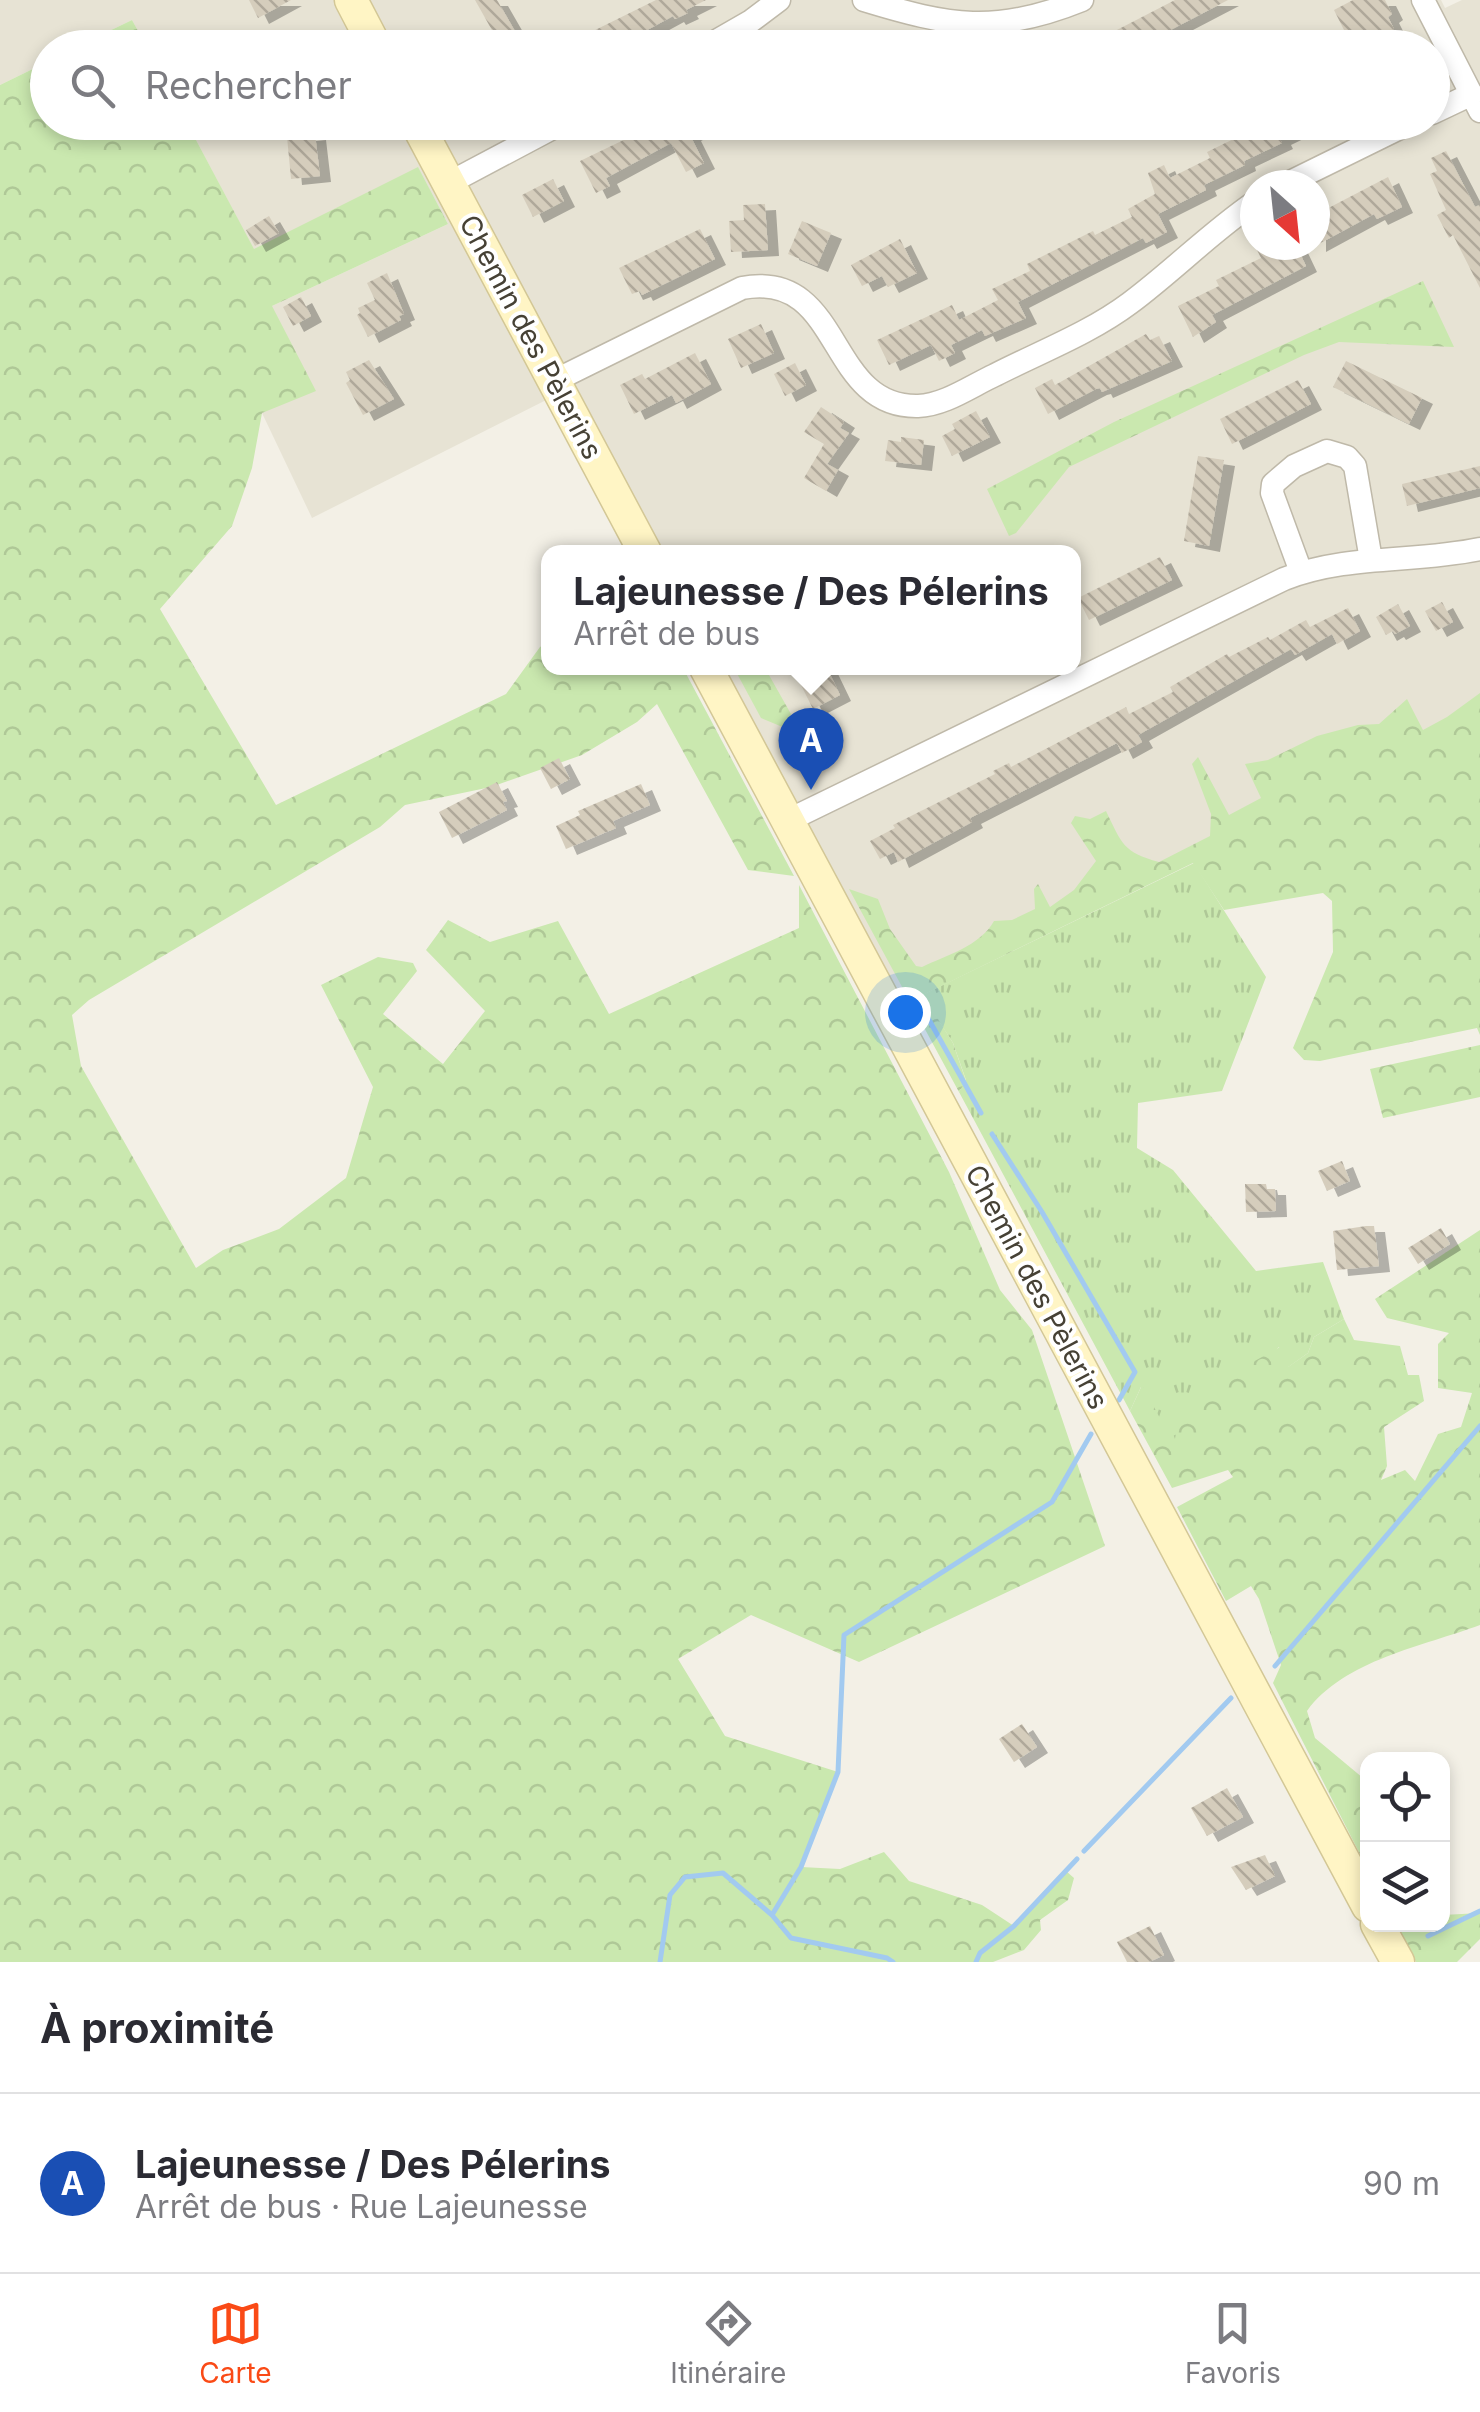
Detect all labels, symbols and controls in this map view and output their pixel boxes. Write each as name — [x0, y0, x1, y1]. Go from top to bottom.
search box — [30, 30, 1450, 140]
icon: search — [65, 58, 120, 113]
text: Rechercher — [145, 62, 352, 108]
north arrow — [1240, 170, 1330, 260]
street label: Chemin des Pèlerins — [452, 209, 610, 465]
popup — [541, 545, 1081, 675]
text: Lajeunesse / Des Pélerins — [573, 568, 1049, 614]
text: Arrêt de bus — [573, 614, 760, 653]
pin: A — [778, 708, 844, 790]
your location — [880, 987, 931, 1038]
street label: Chemin des Pèlerins — [958, 1159, 1116, 1415]
map controls — [1360, 1752, 1450, 1932]
button: locate — [1360, 1752, 1450, 1842]
button: layers — [1360, 1842, 1450, 1932]
text: À proximité — [40, 2002, 274, 2053]
text: Lajeunesse / Des Pélerins — [135, 2141, 611, 2187]
text: A — [61, 2164, 84, 2203]
text: 90 m — [1363, 2164, 1440, 2203]
text: Arrêt de bus · Rue Lajeunesse — [135, 2187, 588, 2226]
tab: Carte — [199, 2296, 272, 2390]
tab: Itinéraire — [670, 2296, 786, 2390]
tab: Favoris — [1185, 2296, 1281, 2390]

